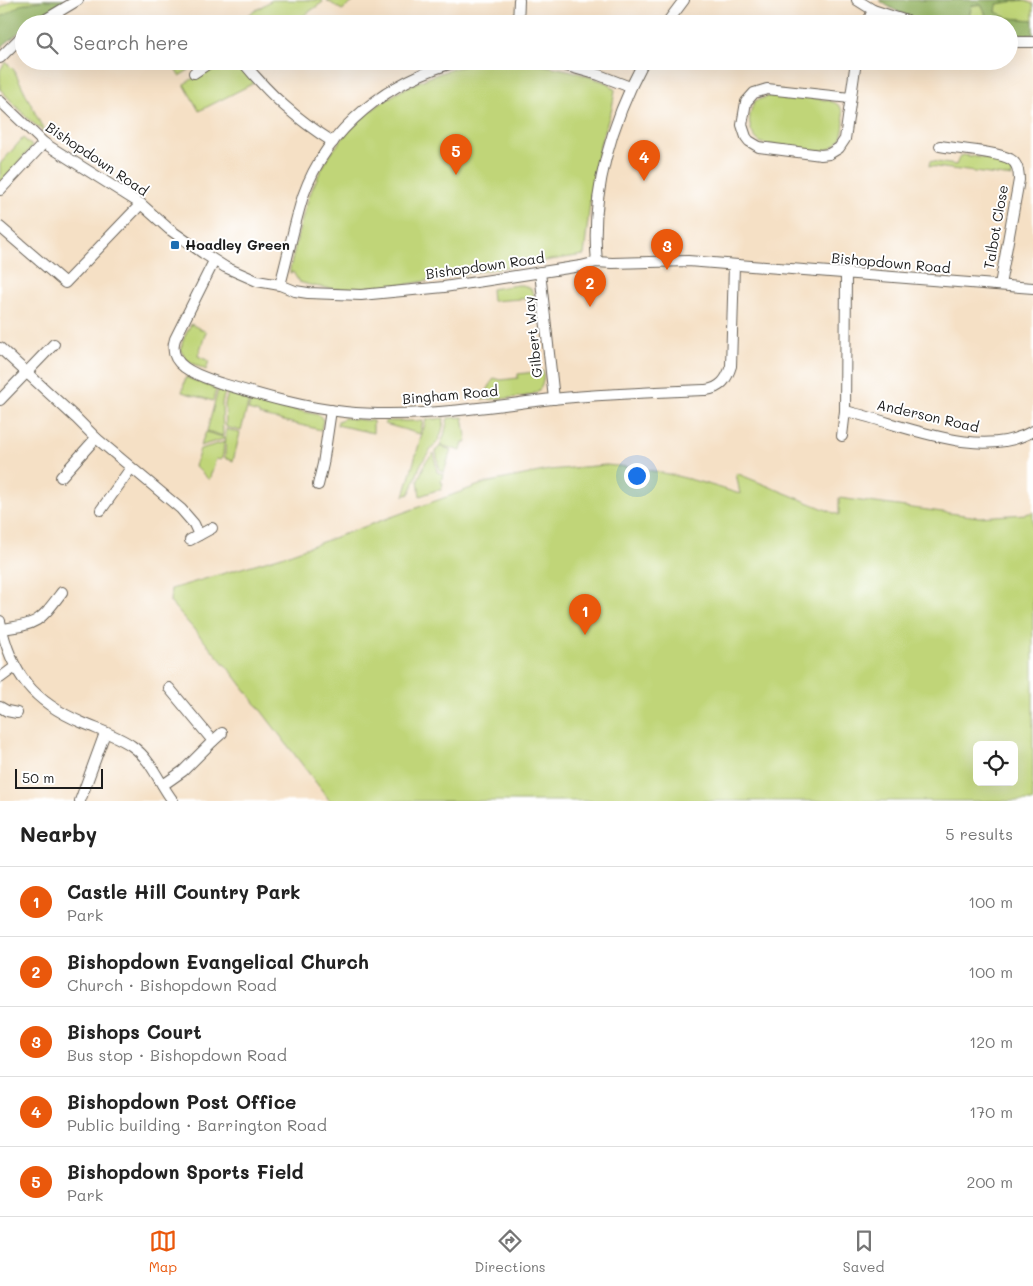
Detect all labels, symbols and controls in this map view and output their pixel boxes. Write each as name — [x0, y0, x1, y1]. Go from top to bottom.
search box — [15, 15, 1018, 70]
icon: search — [33, 29, 61, 57]
text: Search here — [73, 30, 189, 55]
street label: Bishopdown Road — [42, 117, 152, 200]
pin: 5 — [440, 134, 472, 175]
pin: 4 — [628, 140, 660, 181]
street label: Talbot Close — [979, 183, 1012, 271]
pin: 3 — [651, 229, 683, 270]
place label: Hoadley Green — [185, 235, 290, 254]
marker: Hoadley Green — [169, 239, 181, 251]
street label: Bishopdown Road — [424, 248, 546, 283]
street label: Bishopdown Road — [831, 248, 952, 277]
pin: 2 — [574, 266, 606, 307]
street label: Gilbert Way — [519, 295, 546, 379]
street label: Bingham Road — [401, 381, 499, 408]
street label: Anderson Road — [875, 395, 981, 437]
your location — [624, 463, 650, 489]
pin: 1 — [569, 594, 601, 635]
map controls — [973, 741, 1018, 786]
button: locate — [973, 741, 1018, 786]
scale bar — [15, 766, 102, 789]
text: 50 m — [22, 768, 54, 787]
text: Nearby — [20, 820, 97, 847]
text: 5 results — [945, 823, 1013, 844]
text: Castle Hill Country Park — [67, 879, 301, 904]
text: 1 — [32, 891, 40, 912]
text: 100 m — [968, 891, 1013, 912]
text: Park — [67, 904, 103, 925]
text: Bishopdown Evangelical Church — [67, 949, 369, 974]
text: 2 — [32, 961, 40, 982]
text: 100 m — [968, 961, 1013, 982]
text: Church · Bishopdown Road — [67, 974, 277, 995]
text: Bishops Court — [67, 1019, 202, 1044]
text: 3 — [31, 1031, 41, 1052]
text: 120 m — [969, 1031, 1013, 1052]
text: Bus stop · Bishopdown Road — [67, 1044, 287, 1065]
text: Bishopdown Post Office — [67, 1089, 296, 1114]
text: 4 — [31, 1101, 41, 1122]
text: 170 m — [969, 1101, 1013, 1122]
text: Public building · Barrington Road — [67, 1114, 327, 1135]
text: Bishopdown Sports Field — [67, 1159, 304, 1184]
text: 5 — [31, 1171, 41, 1192]
text: 200 m — [966, 1171, 1013, 1192]
text: Park — [67, 1184, 103, 1205]
tab: Map — [149, 1227, 177, 1276]
tab: Directions — [474, 1227, 546, 1276]
tab: Saved — [843, 1227, 884, 1276]

